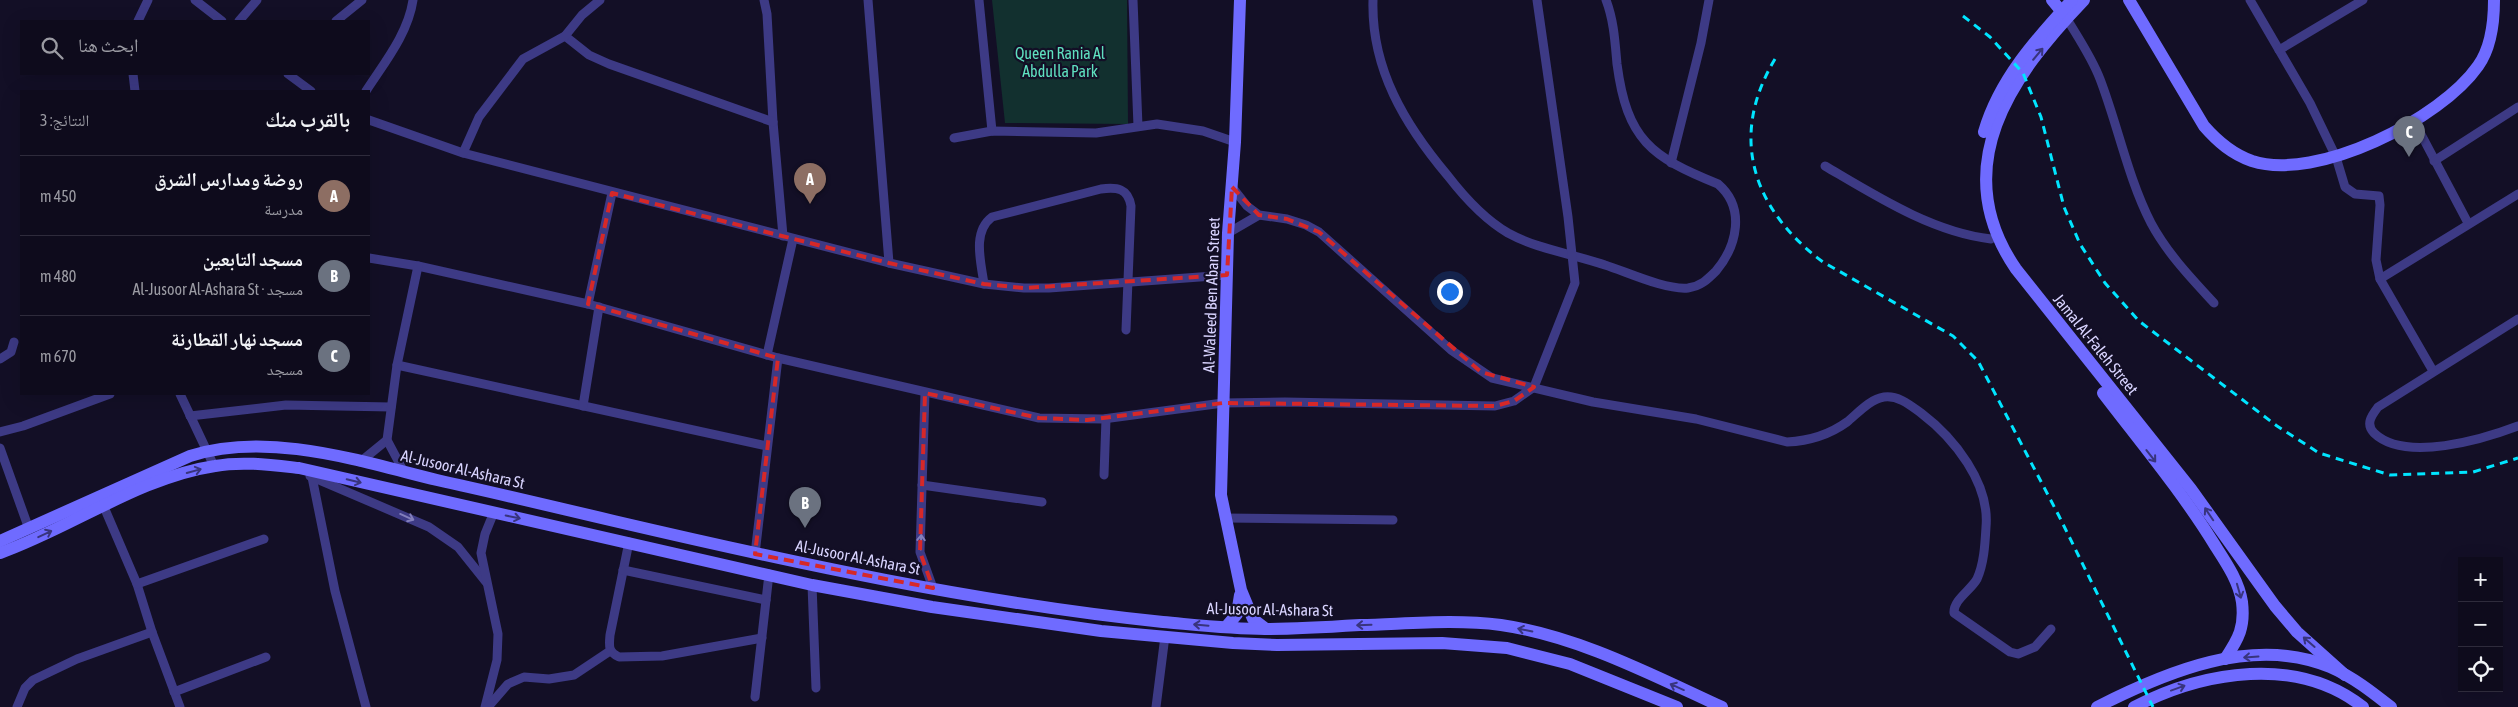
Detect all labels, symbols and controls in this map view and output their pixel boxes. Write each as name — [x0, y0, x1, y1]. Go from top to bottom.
search box — [20, 20, 370, 75]
icon: search — [38, 34, 66, 62]
text: ابحث هنا — [78, 34, 139, 56]
park label: Queen Rania Al Abdulla Park — [1015, 44, 1106, 80]
one-way arrow — [2033, 48, 2044, 61]
text: بالقرب منك — [265, 107, 350, 131]
text: النتائج: 3 — [40, 111, 89, 129]
pin: C — [2393, 116, 2425, 157]
pin: A — [794, 163, 826, 204]
text: روضة ومدارس الشرق — [154, 168, 303, 190]
text: 450 m — [40, 187, 76, 205]
text: A — [330, 187, 338, 205]
text: مدرسة — [264, 200, 303, 218]
street label: Al-Waleed Ben Aban Street — [1199, 217, 1223, 373]
text: مسجد التابعين — [203, 248, 303, 270]
text: 480 m — [40, 267, 76, 285]
text: B — [330, 267, 338, 285]
your location — [1437, 279, 1463, 305]
text: مسجد · Al-Jusoor Al-Ashara St — [132, 280, 303, 298]
street label: Jamal Al-Faleh Street — [2050, 290, 2142, 398]
text: مسجد نهار القطارنة — [171, 328, 303, 350]
text: 670 m — [40, 347, 76, 365]
text: C — [330, 347, 338, 365]
text: مسجد — [267, 360, 303, 378]
street label: Al-Jusoor Al-Ashara St — [399, 446, 527, 492]
one-way arrow — [2146, 449, 2157, 462]
one-way arrow — [186, 465, 202, 475]
one-way arrow — [346, 477, 362, 486]
pin: B — [789, 487, 821, 528]
one-way arrow — [2204, 507, 2214, 521]
one-way arrow — [504, 512, 520, 522]
one-way arrow — [399, 513, 414, 523]
one-way arrow — [37, 529, 52, 539]
one-way arrow — [916, 534, 925, 550]
street label: Al-Jusoor Al-Ashara St — [794, 536, 922, 578]
map controls — [2458, 557, 2503, 692]
button: + — [2458, 557, 2503, 602]
one-way arrow — [2235, 583, 2244, 599]
street label: Al-Jusoor Al-Ashara St — [1207, 599, 1334, 619]
button: − — [2458, 602, 2503, 647]
one-way arrow — [1194, 620, 1210, 630]
one-way arrow — [1356, 621, 1372, 630]
one-way arrow — [1518, 625, 1534, 634]
one-way arrow — [2302, 636, 2315, 648]
button: locate — [2458, 647, 2503, 692]
one-way arrow — [2243, 652, 2259, 662]
one-way arrow — [1670, 682, 1685, 691]
one-way arrow — [2170, 683, 2186, 692]

